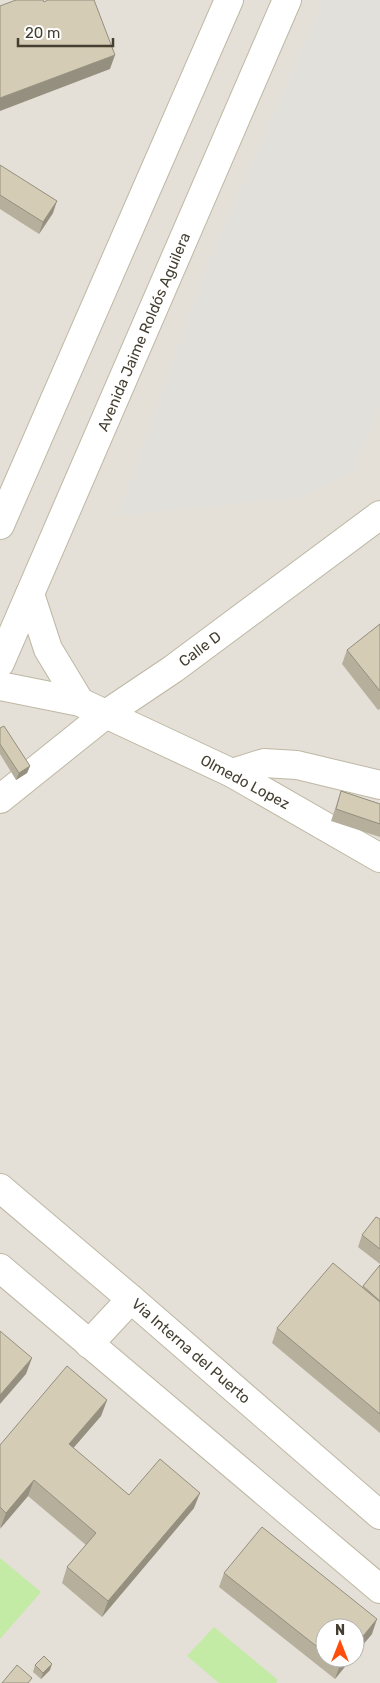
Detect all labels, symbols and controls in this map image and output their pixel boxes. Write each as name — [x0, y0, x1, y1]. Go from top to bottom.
scale bar — [18, 15, 112, 47]
text: 20 m — [25, 24, 60, 42]
street label: Avenida Jaime Roldós Aguilera — [94, 230, 194, 434]
street label: Calle D — [175, 627, 225, 671]
street label: Olmedo Lopez — [197, 751, 293, 813]
street label: Via Interna del Puerto — [128, 1295, 254, 1407]
north arrow — [315, 1618, 365, 1668]
text: N — [335, 1622, 345, 1639]

